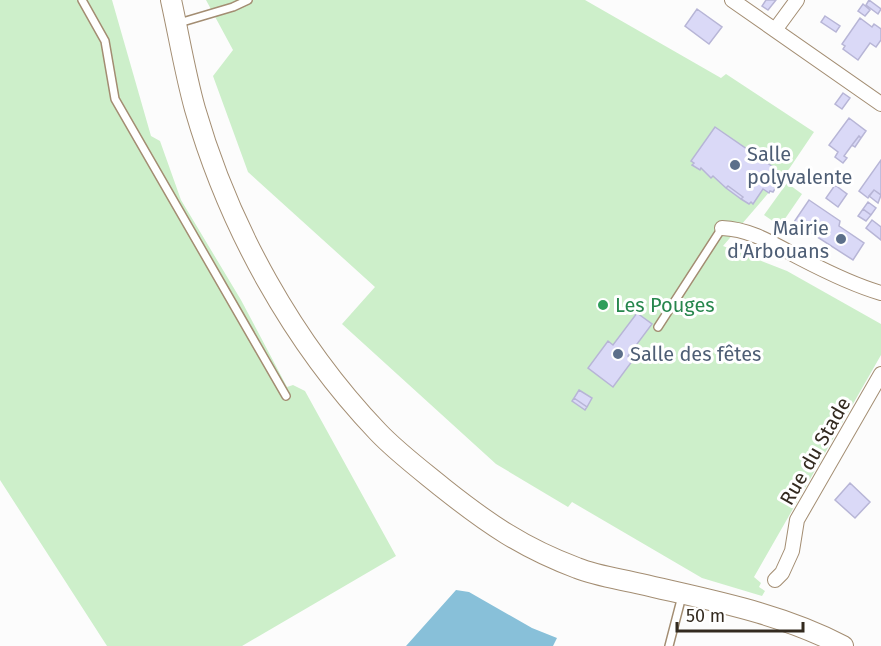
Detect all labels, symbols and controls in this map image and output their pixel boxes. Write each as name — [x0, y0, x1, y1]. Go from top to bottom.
place label: Salle polyvalente — [747, 142, 852, 189]
marker: Salle polyvalente — [728, 158, 742, 172]
place label: Mairie d'Arbouans — [727, 216, 829, 263]
marker: Mairie d'Arbouans — [834, 232, 848, 246]
place label: Les Pouges — [615, 293, 715, 317]
marker: Les Pouges — [596, 298, 610, 312]
place label: Salle des fêtes — [630, 342, 761, 366]
marker: Salle des fêtes — [611, 347, 625, 361]
street label: Rue du Stade — [774, 393, 856, 509]
scale bar — [677, 595, 803, 633]
text: 50 m — [686, 605, 725, 627]

